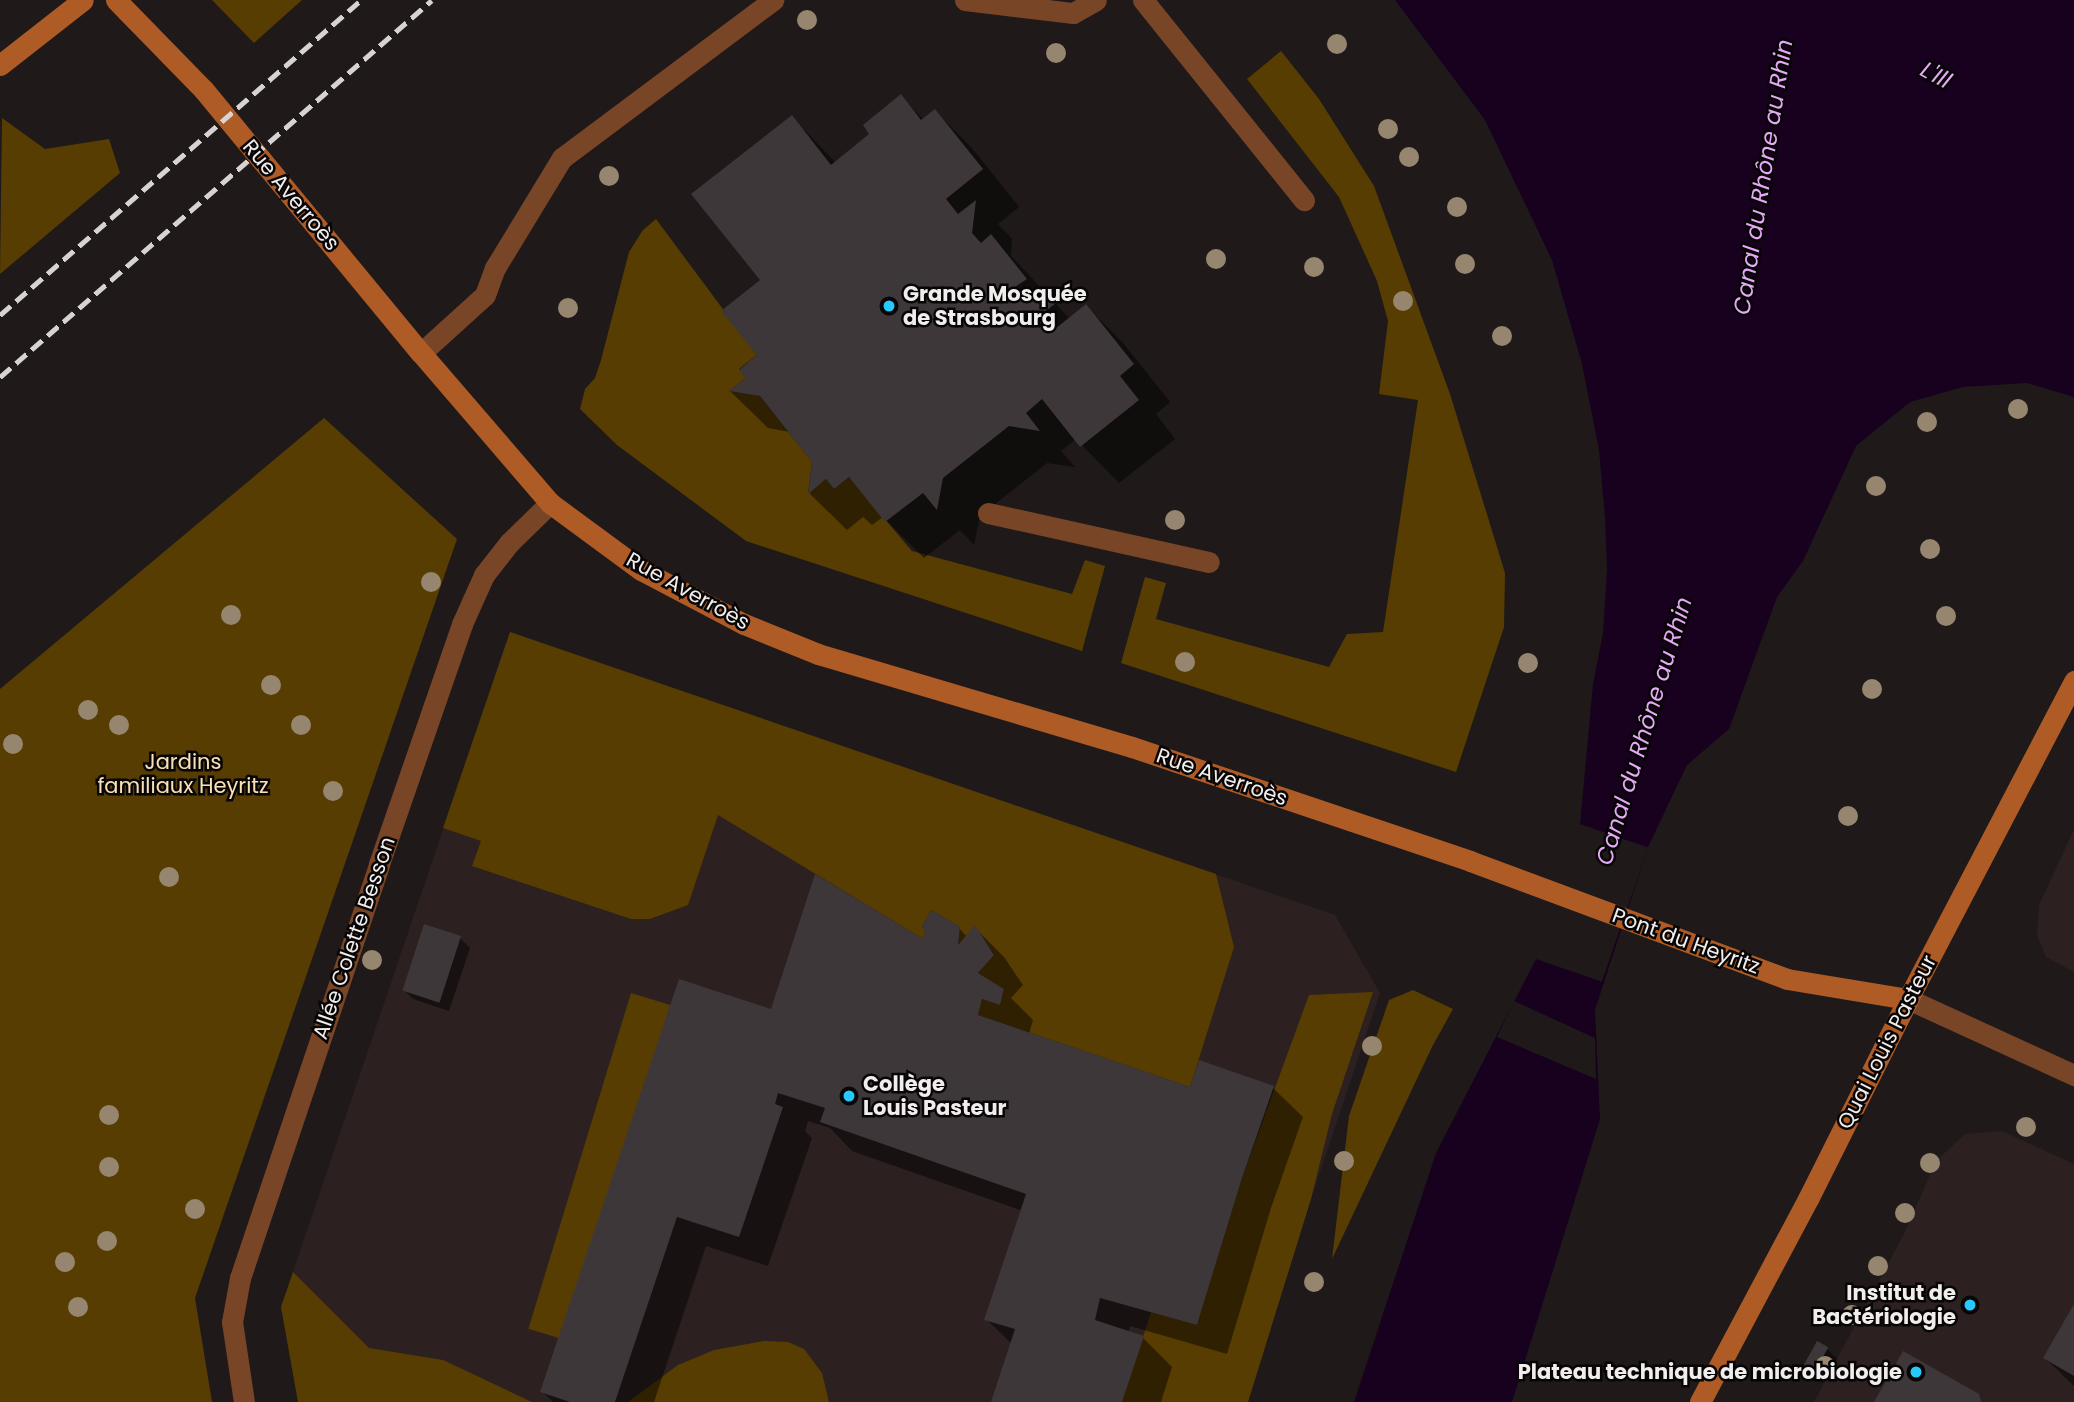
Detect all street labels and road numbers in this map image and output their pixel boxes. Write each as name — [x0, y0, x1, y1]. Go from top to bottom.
street label: Rue Averroès — [237, 134, 345, 256]
street label: Rue Averroès — [622, 547, 754, 635]
street label: Rue Averroès — [1153, 743, 1291, 811]
street label: Allée Colette Besson — [307, 833, 401, 1043]
street label: Pont du Heyritz — [1609, 903, 1763, 979]
street label: Quai Louis Pasteur — [1832, 951, 1942, 1133]

